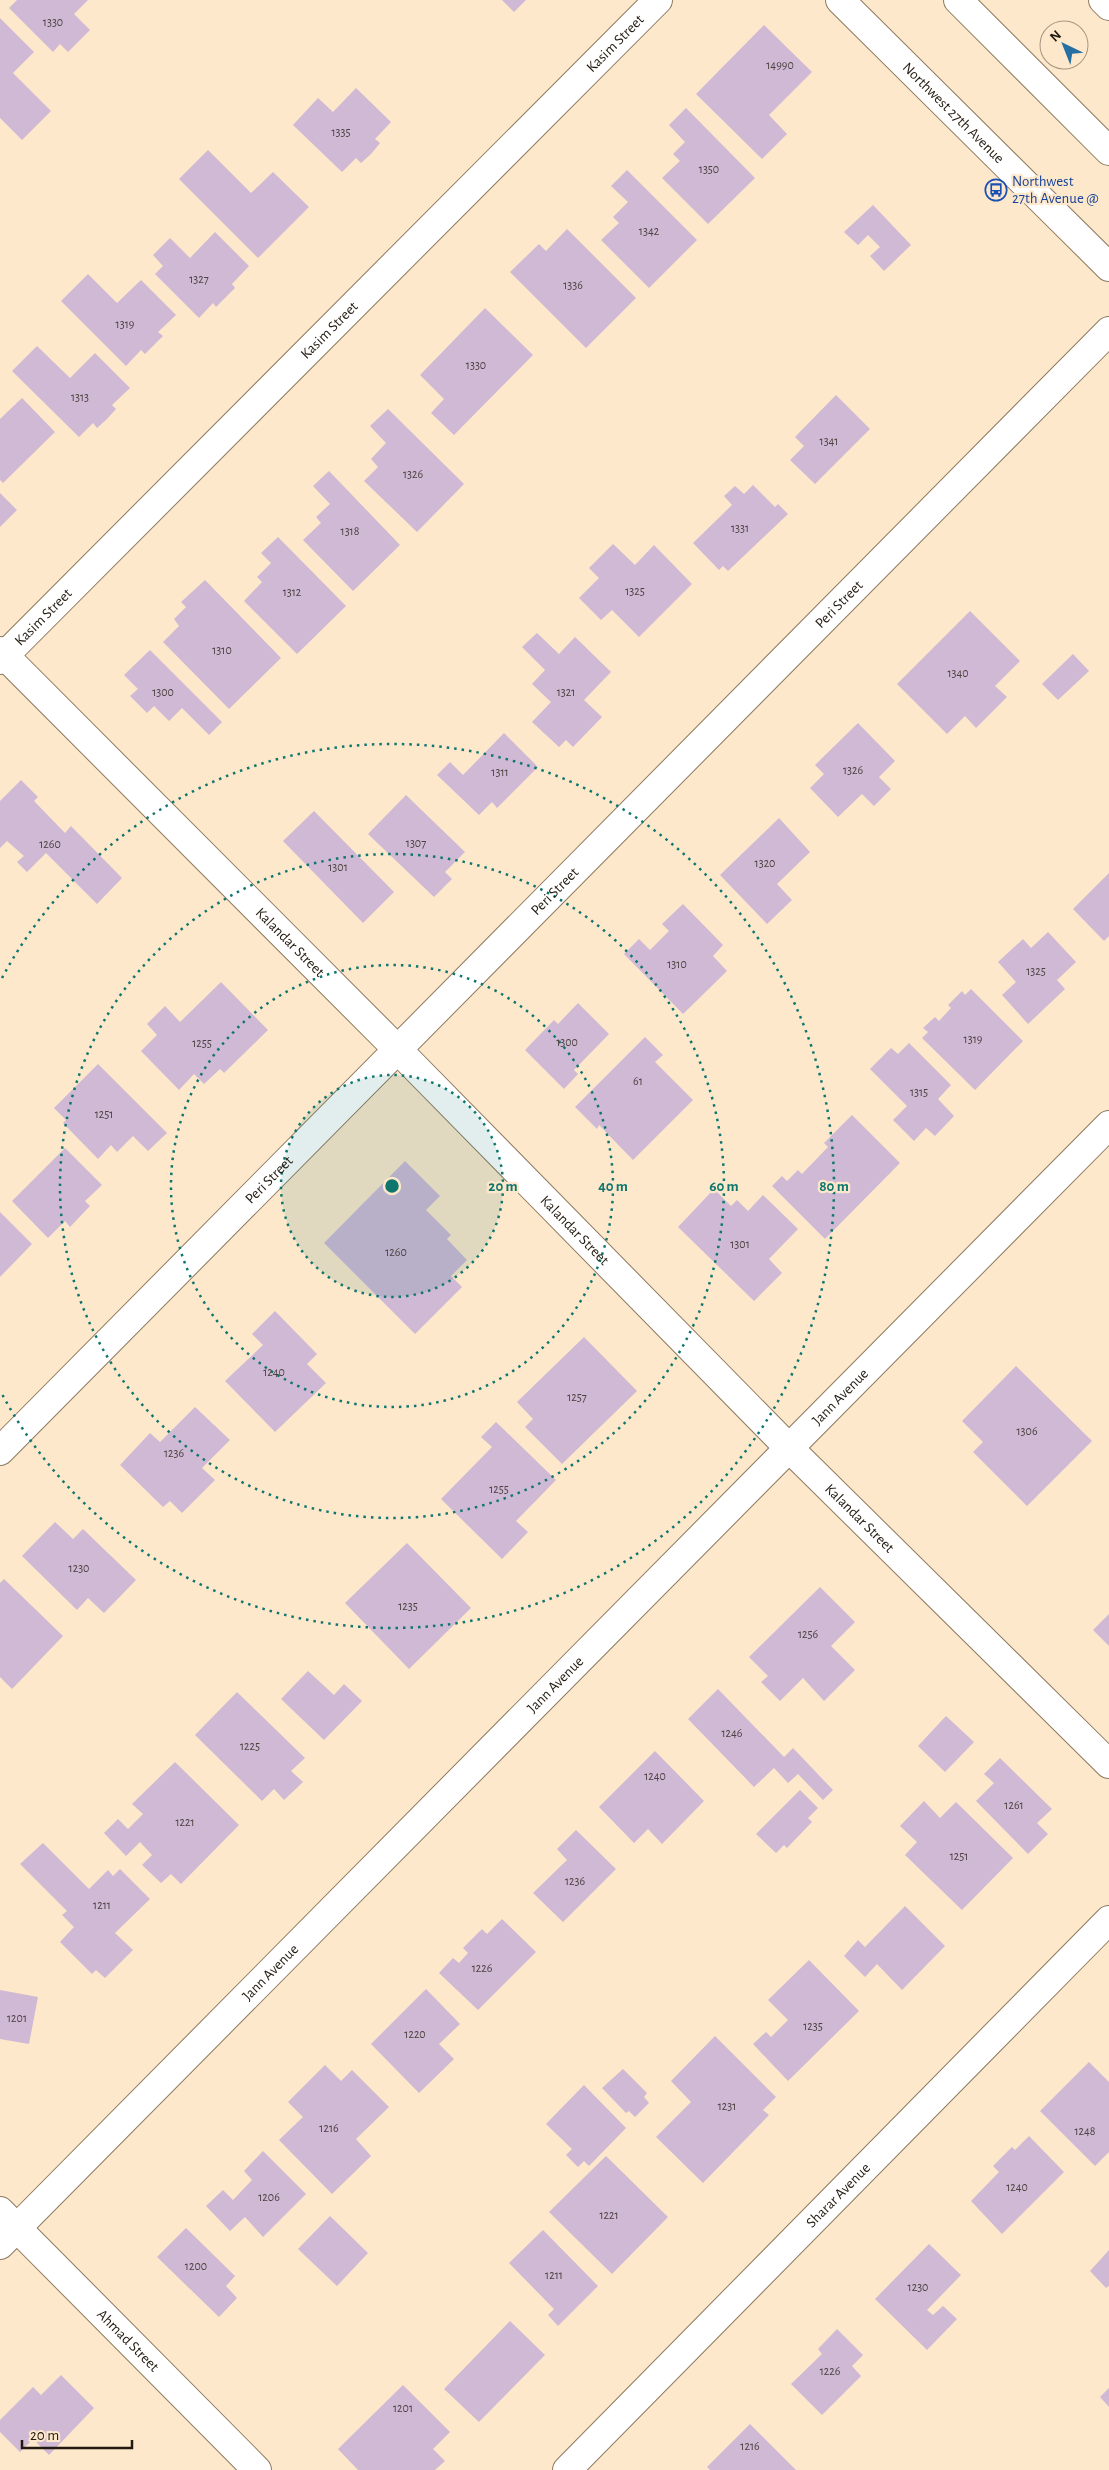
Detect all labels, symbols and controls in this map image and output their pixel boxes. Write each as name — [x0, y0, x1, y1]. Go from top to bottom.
street label: Kasim Street — [583, 12, 647, 75]
house number: 1330 — [43, 16, 63, 28]
north arrow — [1039, 20, 1089, 70]
text: N — [1047, 28, 1064, 45]
house number: 14990 — [766, 59, 794, 71]
street label: Northwest 27th Avenue — [900, 59, 1007, 166]
house number: 1335 — [331, 126, 351, 138]
house number: 1350 — [699, 163, 719, 175]
place label: Northwest 27th Avenue @ — [1012, 174, 1099, 206]
bus stop icon: Northwest 27th Avenue @ — [984, 178, 1008, 202]
house number: 1342 — [639, 225, 660, 237]
house number: 1327 — [189, 273, 209, 285]
house number: 1336 — [563, 279, 583, 291]
street label: Kasim Street — [298, 298, 361, 362]
house number: 1319 — [116, 318, 135, 330]
house number: 1330 — [466, 359, 486, 371]
house number: 1313 — [71, 391, 89, 403]
house number: 1341 — [820, 435, 838, 447]
house number: 1326 — [403, 468, 423, 480]
house number: 1331 — [731, 522, 749, 534]
house number: 1318 — [341, 525, 360, 537]
street label: Peri Street — [812, 577, 865, 631]
street label: Kasim Street — [12, 585, 75, 648]
house number: 1325 — [625, 585, 645, 597]
house number: 1312 — [283, 586, 302, 598]
house number: 1310 — [212, 644, 232, 656]
house number: 1340 — [947, 667, 969, 679]
house number: 1300 — [152, 686, 174, 698]
house number: 1321 — [557, 686, 575, 698]
house number: 1326 — [843, 764, 863, 776]
house number: 1311 — [491, 766, 509, 778]
house number: 1307 — [406, 837, 426, 849]
house number: 1260 — [39, 838, 61, 850]
house number: 1320 — [755, 857, 775, 869]
house number: 1301 — [328, 861, 348, 873]
street label: Peri Street — [528, 864, 581, 918]
street label: Kalandar Street — [253, 905, 328, 979]
house number: 1310 — [667, 958, 687, 970]
house number: 1325 — [1026, 965, 1046, 977]
house number: 1319 — [964, 1033, 983, 1045]
house number: 1300 — [556, 1036, 578, 1048]
house number: 1255 — [192, 1037, 212, 1049]
house number: 61 — [633, 1075, 643, 1087]
house number: 1315 — [910, 1086, 928, 1098]
house number: 1251 — [95, 1108, 113, 1120]
street label: Peri Street — [242, 1153, 296, 1206]
centre of rings — [383, 1177, 401, 1195]
text: 20 m — [488, 1179, 518, 1194]
text: 40 m — [598, 1179, 628, 1194]
text: 60 m — [709, 1179, 739, 1194]
text: 80 m — [819, 1179, 849, 1194]
street label: Kalandar Street — [538, 1193, 612, 1268]
house number: 1301 — [730, 1238, 750, 1250]
house number: 1260 — [385, 1246, 407, 1258]
street label: Jann Avenue — [809, 1365, 871, 1428]
house number: 1240 — [263, 1366, 285, 1378]
house number: 1257 — [567, 1391, 587, 1403]
house number: 1306 — [1016, 1425, 1038, 1437]
house number: 1236 — [164, 1447, 184, 1459]
street label: Kalandar Street — [822, 1481, 897, 1555]
house number: 1255 — [489, 1483, 509, 1495]
house number: 1230 — [69, 1562, 89, 1574]
house number: 1235 — [398, 1600, 418, 1612]
house number: 1256 — [798, 1628, 818, 1640]
street label: Jann Avenue — [524, 1653, 586, 1715]
house number: 1246 — [721, 1727, 743, 1739]
house number: 1225 — [240, 1740, 260, 1752]
house number: 1240 — [644, 1770, 666, 1782]
house number: 1261 — [1004, 1799, 1024, 1811]
house number: 1221 — [175, 1816, 195, 1828]
house number: 1251 — [950, 1850, 968, 1862]
house number: 1236 — [565, 1875, 585, 1887]
house number: 1211 — [93, 1899, 111, 1911]
street label: Jann Avenue — [239, 1941, 301, 2003]
house number: 1226 — [472, 1962, 493, 1974]
house number: 1201 — [7, 2012, 27, 2024]
house number: 1235 — [803, 2020, 823, 2032]
house number: 1220 — [404, 2028, 426, 2040]
house number: 1231 — [718, 2100, 736, 2112]
house number: 1216 — [319, 2122, 339, 2134]
house number: 1248 — [1074, 2125, 1096, 2137]
street label: Sharar Avenue — [803, 2160, 873, 2230]
house number: 1240 — [1006, 2181, 1028, 2193]
house number: 1206 — [258, 2191, 280, 2203]
house number: 1221 — [599, 2209, 619, 2221]
house number: 1200 — [185, 2260, 207, 2272]
house number: 1211 — [545, 2269, 563, 2281]
house number: 1230 — [908, 2281, 928, 2293]
street label: Ahmad Street — [94, 2306, 162, 2374]
house number: 1226 — [820, 2365, 841, 2377]
house number: 1201 — [393, 2402, 413, 2414]
scale bar — [22, 2418, 132, 2450]
text: 20 m — [30, 2428, 59, 2443]
house number: 1216 — [740, 2440, 760, 2452]

